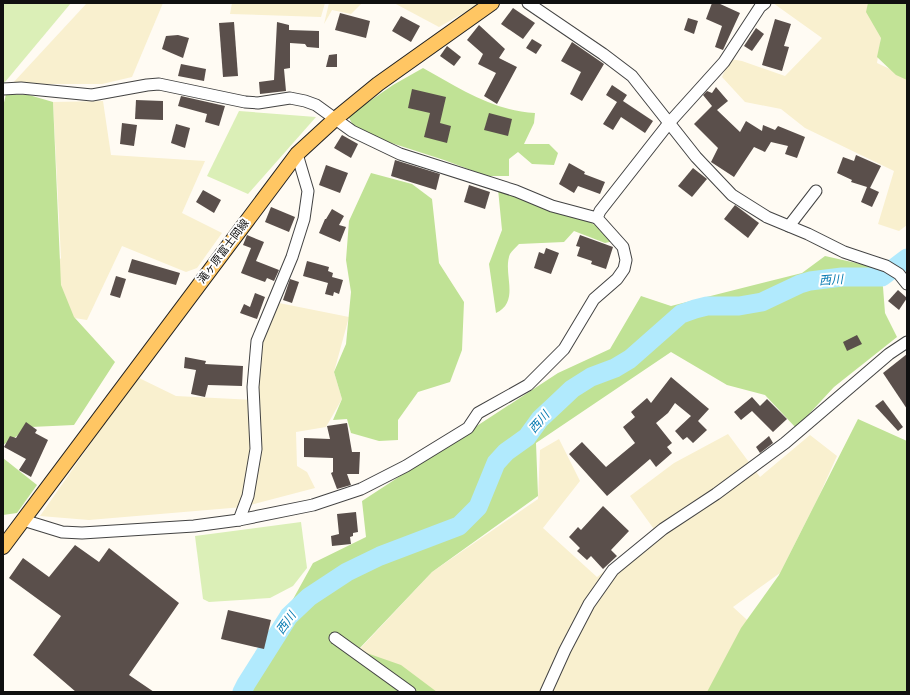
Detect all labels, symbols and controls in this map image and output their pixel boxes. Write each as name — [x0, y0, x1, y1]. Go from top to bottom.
street label: 滝ヶ原富士岡線 — [194, 216, 253, 287]
water label: 西川 — [818, 271, 846, 289]
water label: 西川 — [525, 406, 554, 436]
water label: 西川 — [272, 607, 301, 637]

